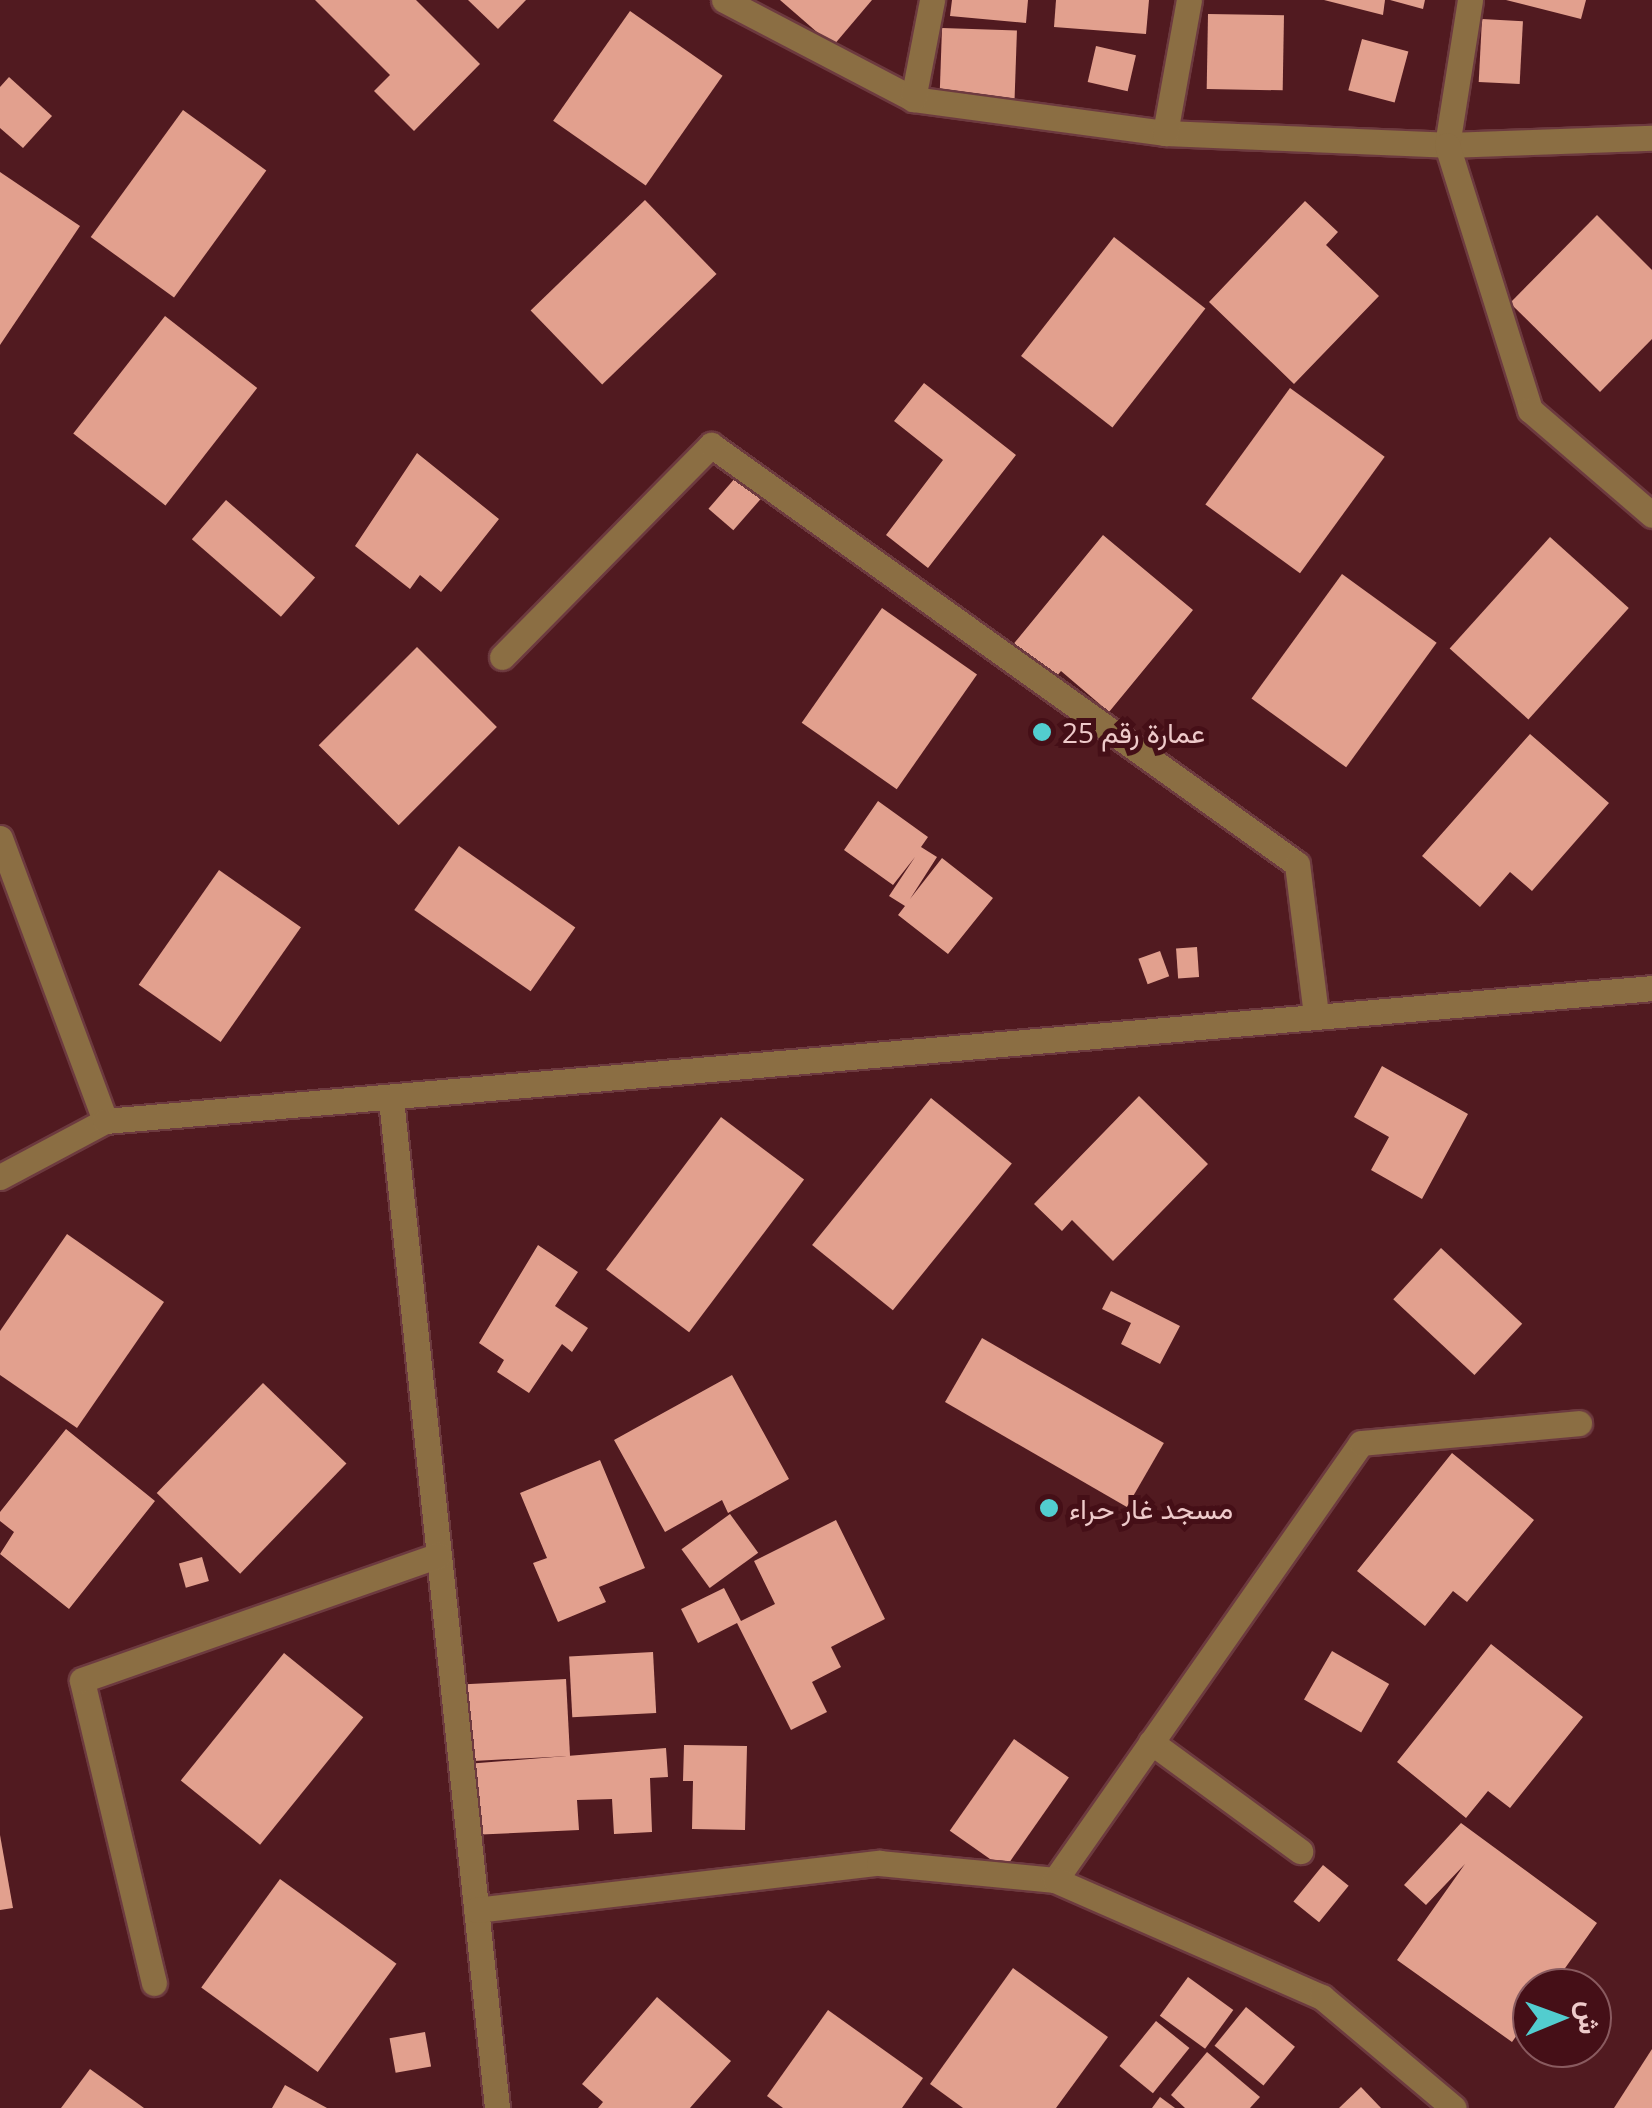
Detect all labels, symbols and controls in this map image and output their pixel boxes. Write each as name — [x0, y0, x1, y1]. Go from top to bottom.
place label: عمارة رقم 25 — [1062, 715, 1205, 749]
marker: عمارة رقم 25 — [1031, 721, 1053, 743]
place label: مسجد غار حراء — [1069, 1491, 1233, 1525]
marker: مسجد غار حراء — [1038, 1497, 1060, 1519]
north arrow — [1512, 1968, 1612, 2068]
text: ش — [1571, 2000, 1609, 2035]

